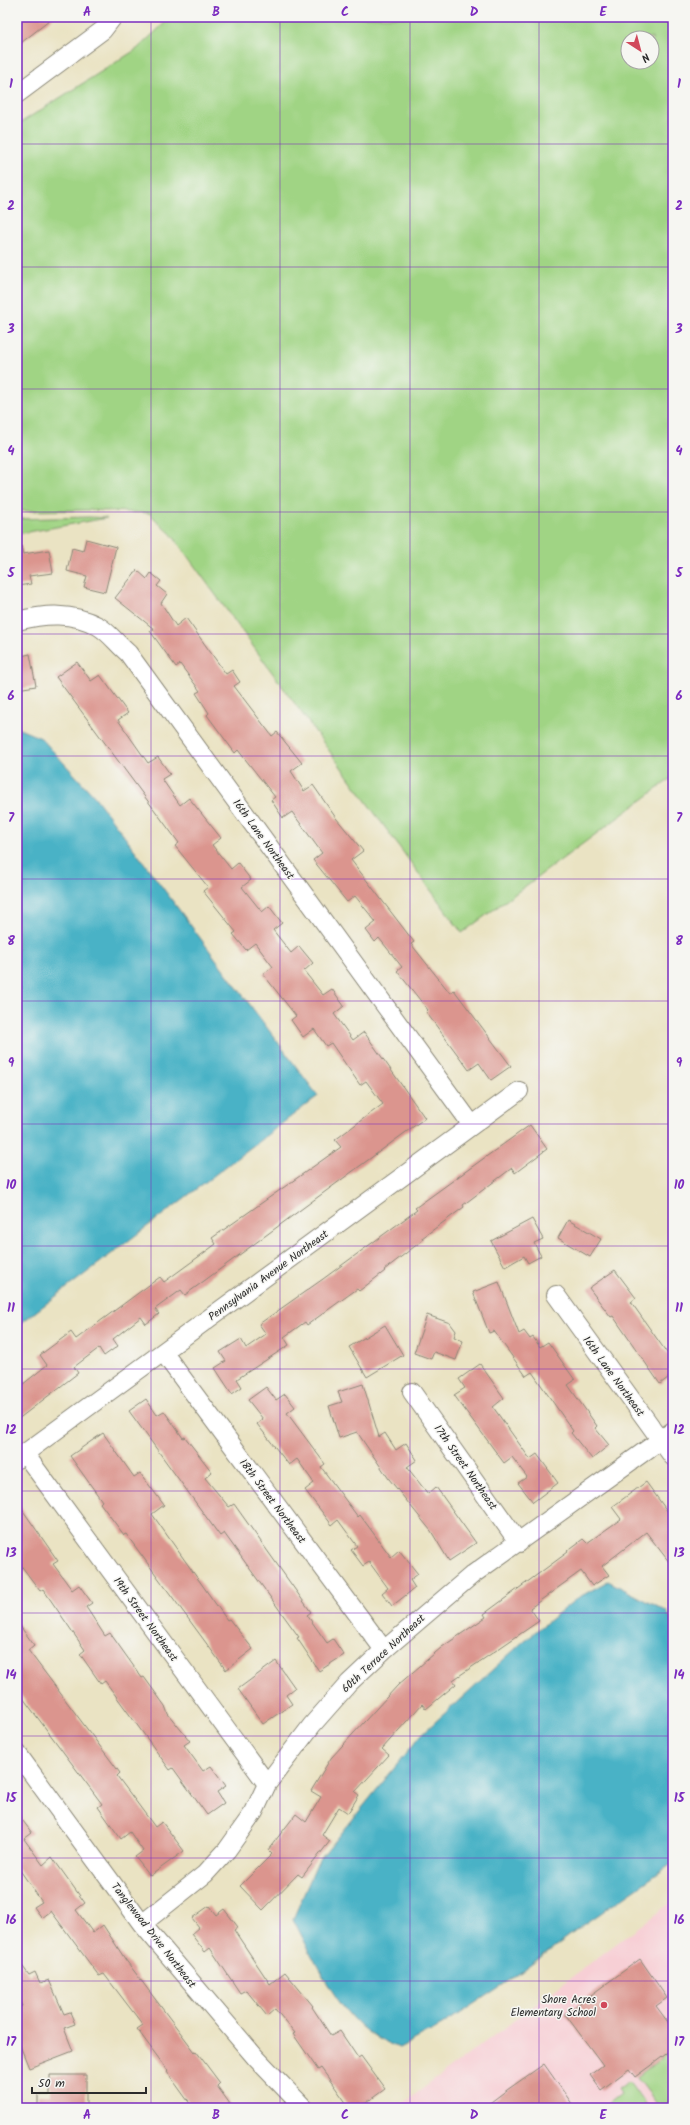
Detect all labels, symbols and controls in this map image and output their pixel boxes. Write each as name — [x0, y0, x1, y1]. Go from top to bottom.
text: A — [83, 2, 91, 23]
text: B — [212, 2, 220, 23]
text: C — [341, 2, 349, 23]
text: D — [470, 2, 479, 23]
text: E — [599, 2, 607, 23]
north arrow — [620, 30, 660, 70]
text: N — [637, 48, 653, 67]
text: 1 — [9, 74, 13, 95]
text: 1 — [677, 74, 681, 95]
text: 2 — [7, 196, 15, 217]
text: 2 — [675, 196, 683, 217]
text: 3 — [6, 319, 15, 340]
text: 3 — [674, 319, 683, 340]
text: 4 — [7, 441, 15, 462]
text: 4 — [675, 441, 683, 462]
text: 5 — [7, 563, 16, 584]
text: 5 — [675, 563, 684, 584]
text: 6 — [7, 686, 15, 707]
text: 6 — [675, 686, 683, 707]
street label: 16th Lane Northeast — [228, 796, 299, 884]
text: 7 — [8, 808, 15, 829]
text: 7 — [676, 808, 683, 829]
text: 8 — [7, 931, 15, 952]
text: 8 — [675, 931, 683, 952]
text: 9 — [8, 1053, 15, 1074]
text: 9 — [676, 1053, 683, 1074]
text: 10 — [6, 1175, 17, 1196]
text: 10 — [674, 1175, 685, 1196]
street label: Pennsylvania Avenue Northeast — [205, 1225, 333, 1326]
text: 11 — [7, 1298, 15, 1319]
text: 11 — [675, 1298, 683, 1319]
street label: 16th Lane Northeast — [578, 1333, 649, 1421]
text: 12 — [5, 1420, 17, 1441]
text: 12 — [673, 1420, 685, 1441]
street label: 17th Street Northeast — [429, 1421, 502, 1515]
street label: 18th Street Northeast — [234, 1455, 311, 1548]
text: 13 — [5, 1543, 17, 1564]
text: 13 — [673, 1543, 685, 1564]
street label: 19th Street Northeast — [108, 1573, 183, 1666]
street label: 60th Terrace Northeast — [338, 1609, 430, 1697]
text: 14 — [5, 1665, 17, 1686]
text: 14 — [673, 1665, 685, 1686]
text: 15 — [6, 1788, 18, 1809]
text: 15 — [674, 1788, 686, 1809]
street label: Tanglewood Drive Northeast — [106, 1879, 201, 1993]
text: 16 — [6, 1910, 16, 1931]
text: 16 — [674, 1910, 684, 1931]
place label: Shore Acres Elementary School — [510, 1991, 596, 2022]
marker: Shore Acres Elementary School — [599, 2000, 609, 2010]
text: 17 — [6, 2032, 17, 2053]
text: 17 — [674, 2032, 685, 2053]
scale bar — [32, 2069, 146, 2095]
text: 50 m — [38, 2074, 65, 2093]
text: A — [83, 2105, 91, 2125]
text: B — [212, 2105, 220, 2125]
text: C — [341, 2105, 349, 2125]
text: D — [470, 2105, 479, 2125]
text: E — [599, 2105, 607, 2125]

